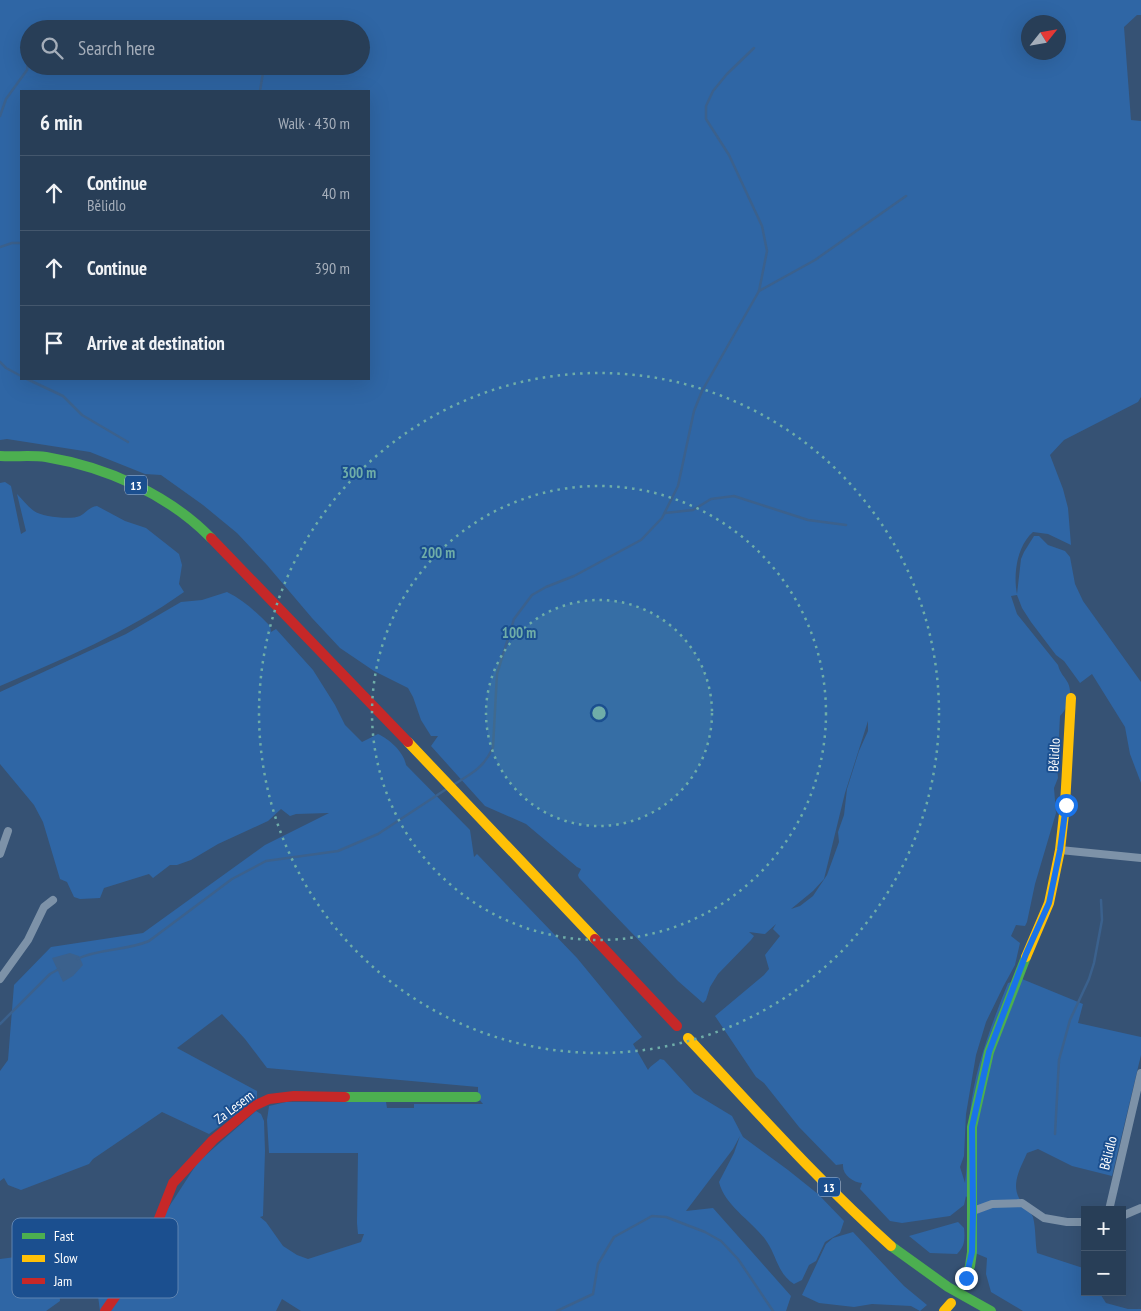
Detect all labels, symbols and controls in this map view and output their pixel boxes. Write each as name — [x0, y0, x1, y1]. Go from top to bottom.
north arrow — [1021, 15, 1066, 60]
search box — [20, 20, 370, 75]
icon: search — [38, 34, 66, 62]
text: Search here — [78, 36, 155, 60]
text: 6 min — [40, 109, 82, 136]
text: Walk · 430 m — [278, 113, 350, 133]
text: Continue — [87, 171, 147, 195]
icon: ahead — [40, 179, 68, 207]
text: 40 m — [322, 183, 350, 203]
text: Bělidlo — [87, 195, 126, 215]
icon: ahead — [40, 254, 68, 282]
text: Continue — [87, 256, 147, 280]
text: 390 m — [315, 258, 350, 278]
icon: arrive — [40, 329, 68, 357]
text: Arrive at destination — [87, 331, 225, 355]
text: 300 m — [342, 463, 376, 482]
road number: 13 — [125, 476, 147, 494]
text: 200 m — [421, 543, 455, 562]
text: 100 m — [502, 623, 536, 642]
centre of rings — [590, 704, 608, 722]
street label: Bělidlo — [1044, 738, 1064, 772]
route start — [1055, 794, 1078, 817]
street label: Za Lesem — [211, 1086, 257, 1128]
street label: Bělidlo — [1095, 1134, 1121, 1172]
road number: 13 — [818, 1178, 840, 1196]
map controls — [1081, 1206, 1126, 1296]
button: + — [1081, 1206, 1126, 1251]
legend — [12, 1218, 178, 1298]
text: Fast — [54, 1227, 74, 1245]
text: Slow — [54, 1249, 78, 1267]
button: − — [1081, 1251, 1126, 1296]
route end — [955, 1267, 978, 1290]
text: Jam — [53, 1272, 72, 1290]

